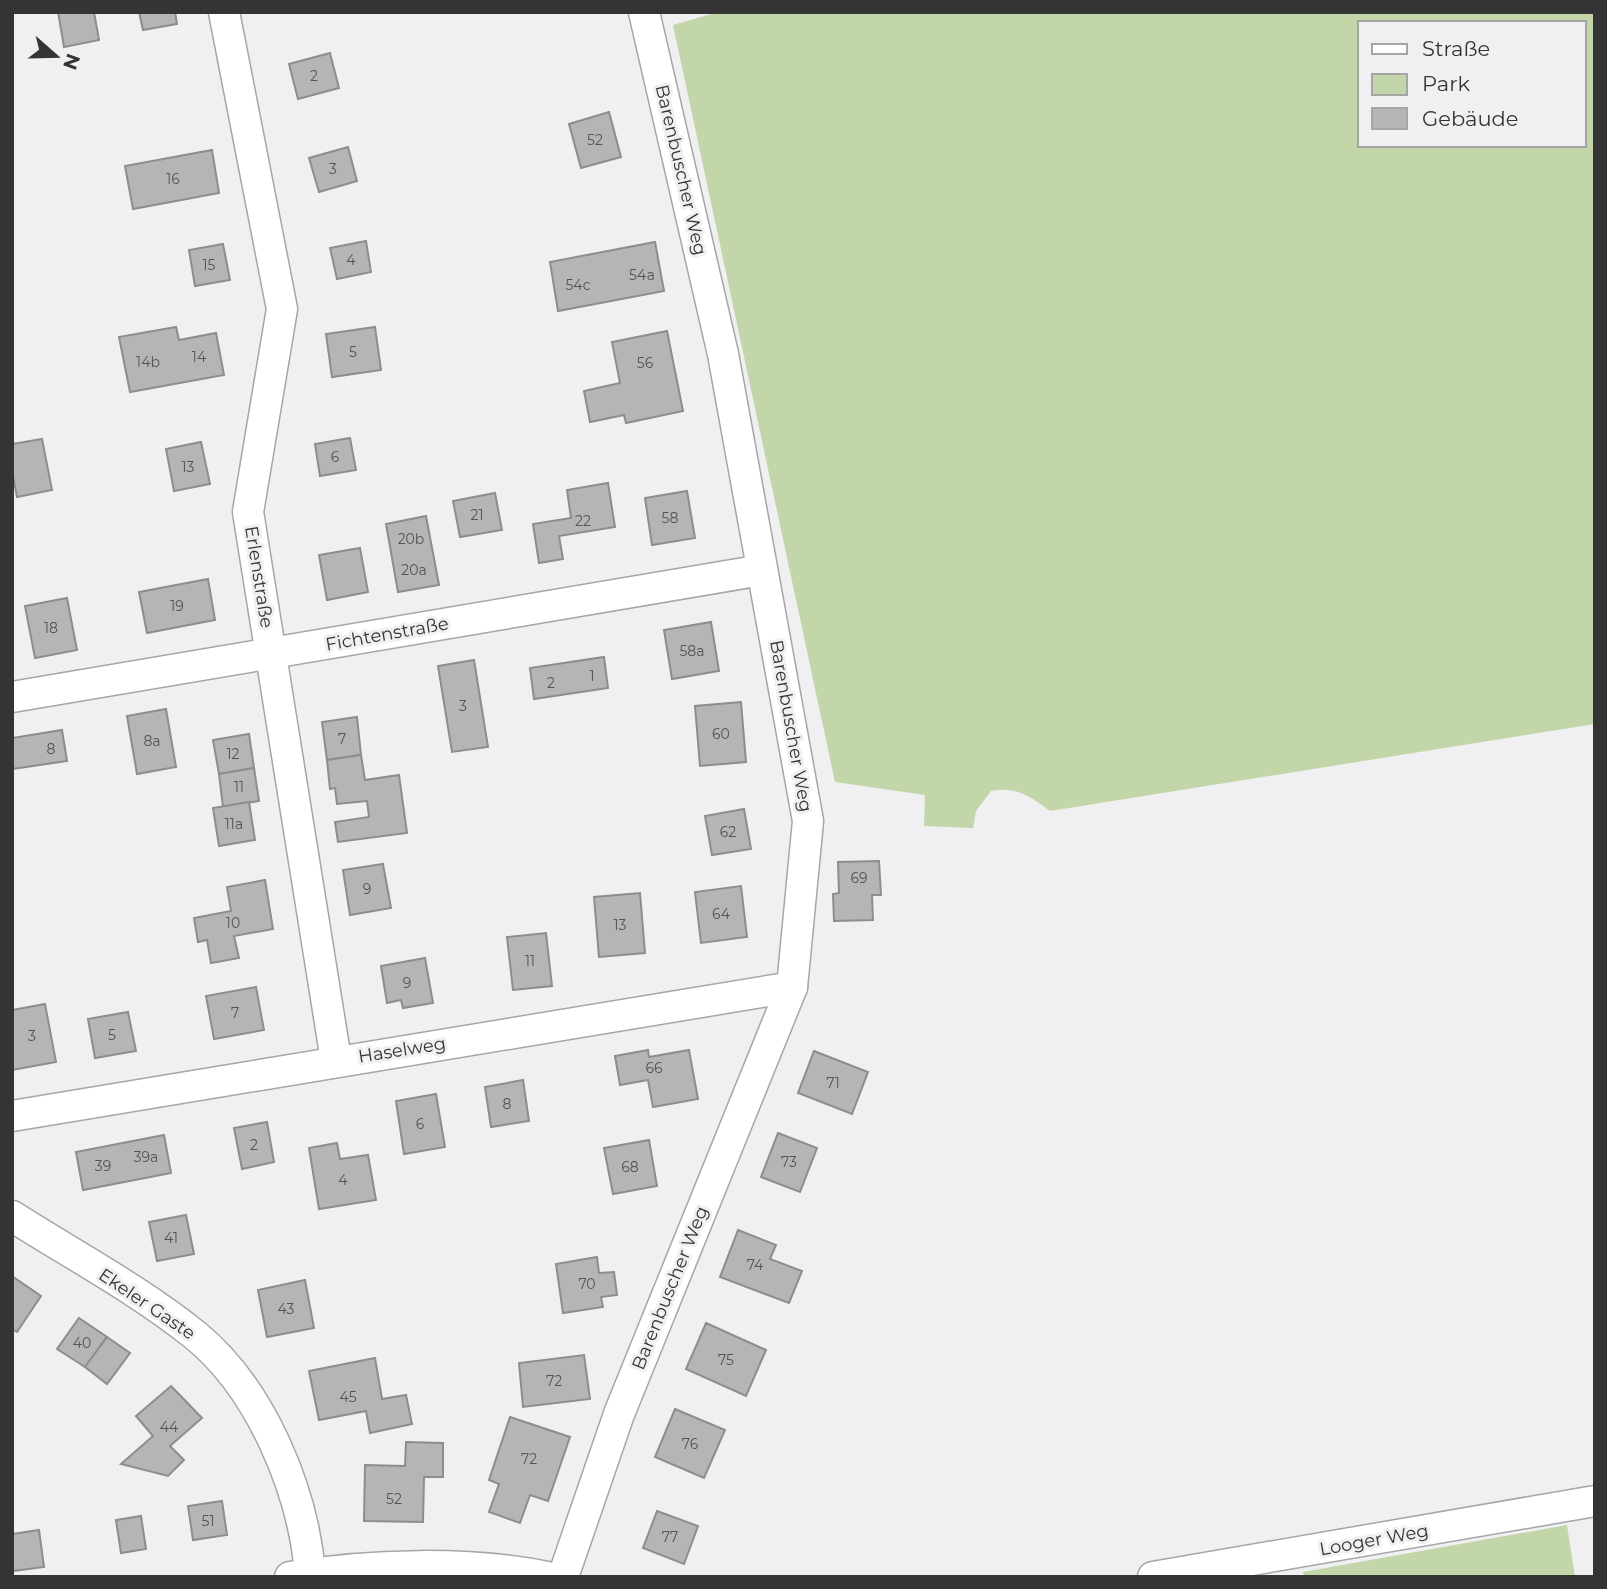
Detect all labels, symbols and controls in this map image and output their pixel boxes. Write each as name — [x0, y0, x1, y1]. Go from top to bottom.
north arrow — [21, 21, 91, 91]
legend — [1358, 21, 1586, 147]
text: Straße — [1422, 36, 1490, 61]
text: N — [58, 50, 85, 73]
house number: 2 — [310, 67, 318, 85]
text: Park — [1422, 71, 1470, 96]
street label: Barenbuscher Weg — [651, 83, 711, 257]
text: Gebäude — [1422, 106, 1519, 131]
house number: 52 — [587, 131, 603, 149]
house number: 3 — [329, 160, 337, 178]
house number: 16 — [166, 170, 180, 188]
house number: 4 — [346, 251, 356, 269]
house number: 15 — [203, 256, 216, 274]
house number: 54a — [629, 266, 655, 284]
house number: 54c — [565, 276, 591, 294]
house number: 5 — [349, 343, 357, 361]
house number: 14 — [192, 348, 207, 366]
house number: 14b — [136, 353, 160, 371]
house number: 56 — [637, 354, 654, 372]
house number: 6 — [331, 448, 340, 466]
house number: 13 — [182, 458, 195, 476]
house number: 21 — [470, 506, 484, 524]
house number: 58 — [662, 509, 678, 527]
house number: 22 — [575, 512, 591, 530]
street label: Erlenstraße — [240, 524, 278, 630]
house number: 20b — [398, 530, 424, 548]
house number: 20a — [401, 561, 427, 579]
house number: 19 — [170, 597, 184, 615]
street label: Fichtenstraße — [324, 612, 450, 656]
house number: 18 — [44, 619, 58, 637]
street label: Barenbuscher Weg — [765, 638, 817, 814]
house number: 58a — [679, 642, 705, 660]
house number: 1 — [589, 667, 595, 685]
house number: 2 — [547, 674, 555, 692]
house number: 3 — [459, 697, 467, 715]
house number: 60 — [712, 725, 730, 743]
house number: 7 — [338, 730, 346, 748]
house number: 8a — [143, 732, 161, 750]
house number: 8 — [47, 740, 56, 758]
house number: 12 — [226, 745, 240, 763]
house number: 11 — [234, 778, 244, 796]
house number: 11a — [225, 815, 243, 833]
house number: 62 — [720, 823, 736, 841]
house number: 69 — [850, 869, 868, 887]
house number: 9 — [363, 880, 371, 898]
house number: 64 — [712, 905, 731, 923]
house number: 10 — [226, 914, 240, 932]
house number: 13 — [614, 916, 627, 934]
house number: 11 — [525, 952, 535, 970]
house number: 9 — [403, 974, 411, 992]
house number: 7 — [231, 1004, 239, 1022]
house number: 5 — [108, 1026, 116, 1044]
house number: 3 — [28, 1027, 36, 1045]
street label: Haselweg — [357, 1032, 447, 1068]
house number: 66 — [645, 1059, 663, 1077]
house number: 71 — [826, 1074, 840, 1092]
house number: 8 — [503, 1095, 512, 1113]
house number: 6 — [416, 1115, 425, 1133]
house number: 2 — [250, 1136, 258, 1154]
house number: 39a — [134, 1148, 158, 1166]
house number: 73 — [781, 1153, 797, 1171]
house number: 39 — [95, 1157, 111, 1175]
house number: 68 — [621, 1158, 639, 1176]
house number: 4 — [338, 1171, 348, 1189]
street label: Barenbuscher Weg — [627, 1203, 713, 1373]
house number: 41 — [164, 1229, 178, 1247]
house number: 74 — [747, 1256, 764, 1274]
street label: Ekeler Gaste — [94, 1264, 200, 1345]
house number: 70 — [578, 1275, 596, 1293]
house number: 43 — [278, 1300, 295, 1318]
house number: 40 — [73, 1334, 91, 1352]
house number: 75 — [718, 1351, 734, 1369]
house number: 72 — [546, 1372, 562, 1390]
house number: 45 — [339, 1388, 357, 1406]
house number: 44 — [160, 1418, 179, 1436]
house number: 76 — [682, 1435, 699, 1453]
house number: 72 — [521, 1450, 537, 1468]
house number: 52 — [386, 1490, 402, 1508]
house number: 51 — [202, 1512, 214, 1530]
street label: Looger Weg — [1318, 1520, 1430, 1560]
house number: 77 — [662, 1528, 678, 1546]

